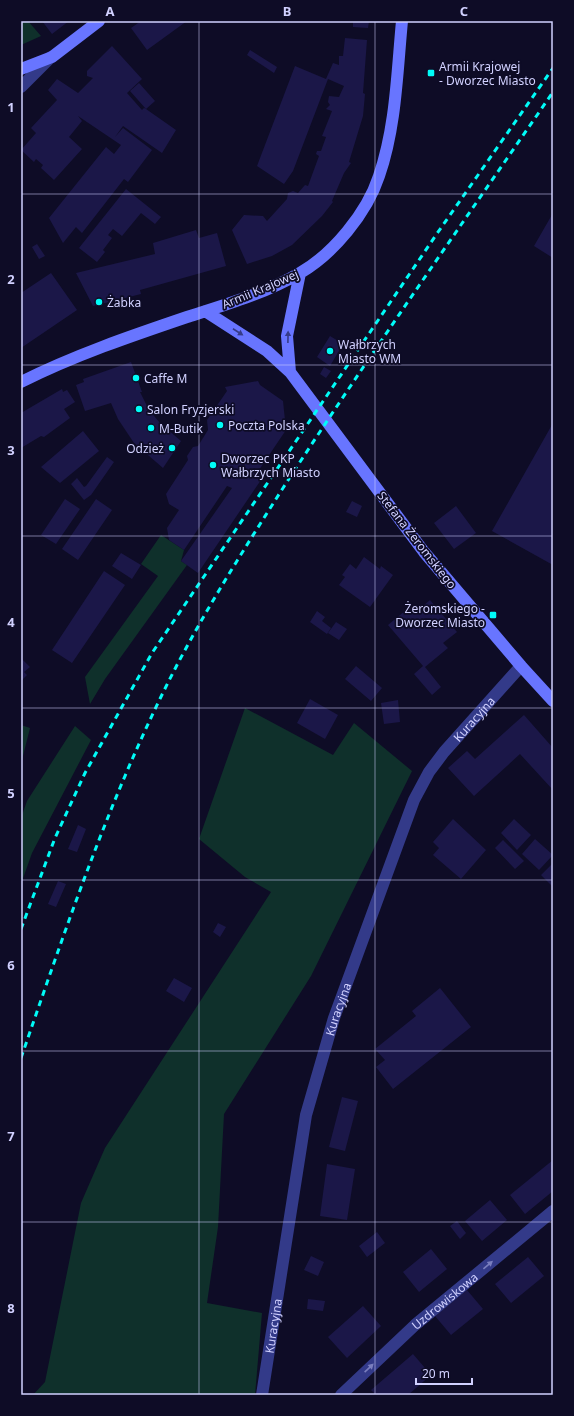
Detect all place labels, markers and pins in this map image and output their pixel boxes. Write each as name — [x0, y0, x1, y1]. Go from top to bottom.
place label: Armii Krajowej - Dworzec Miasto — [439, 58, 536, 89]
marker: Armii Krajowej - Dworzec Miasto — [426, 68, 436, 78]
place label: Żabka — [107, 294, 141, 311]
marker: Żabka — [94, 297, 104, 307]
place label: Wałbrzych Miasto WM — [338, 336, 401, 367]
marker: Wałbrzych Miasto WM — [325, 346, 335, 356]
place label: Caffe M — [144, 370, 187, 387]
marker: Caffe M — [131, 373, 141, 383]
place label: Salon Fryzjerski — [147, 401, 234, 418]
marker: Salon Fryzjerski — [134, 404, 144, 414]
place label: Poczta Polska — [228, 417, 305, 434]
place label: M-Butik — [159, 420, 203, 437]
marker: Poczta Polska — [215, 420, 225, 430]
marker: M-Butik — [146, 423, 156, 433]
place label: Odzież — [126, 440, 164, 457]
marker: Odzież — [167, 443, 177, 453]
place label: Dworzec PKP Wałbrzych Miasto — [221, 450, 320, 481]
marker: Dworzec PKP Wałbrzych Miasto — [208, 460, 218, 470]
place label: Żeromskiego - Dworzec Miasto — [395, 600, 485, 631]
marker: Żeromskiego - Dworzec Miasto — [488, 610, 498, 620]

